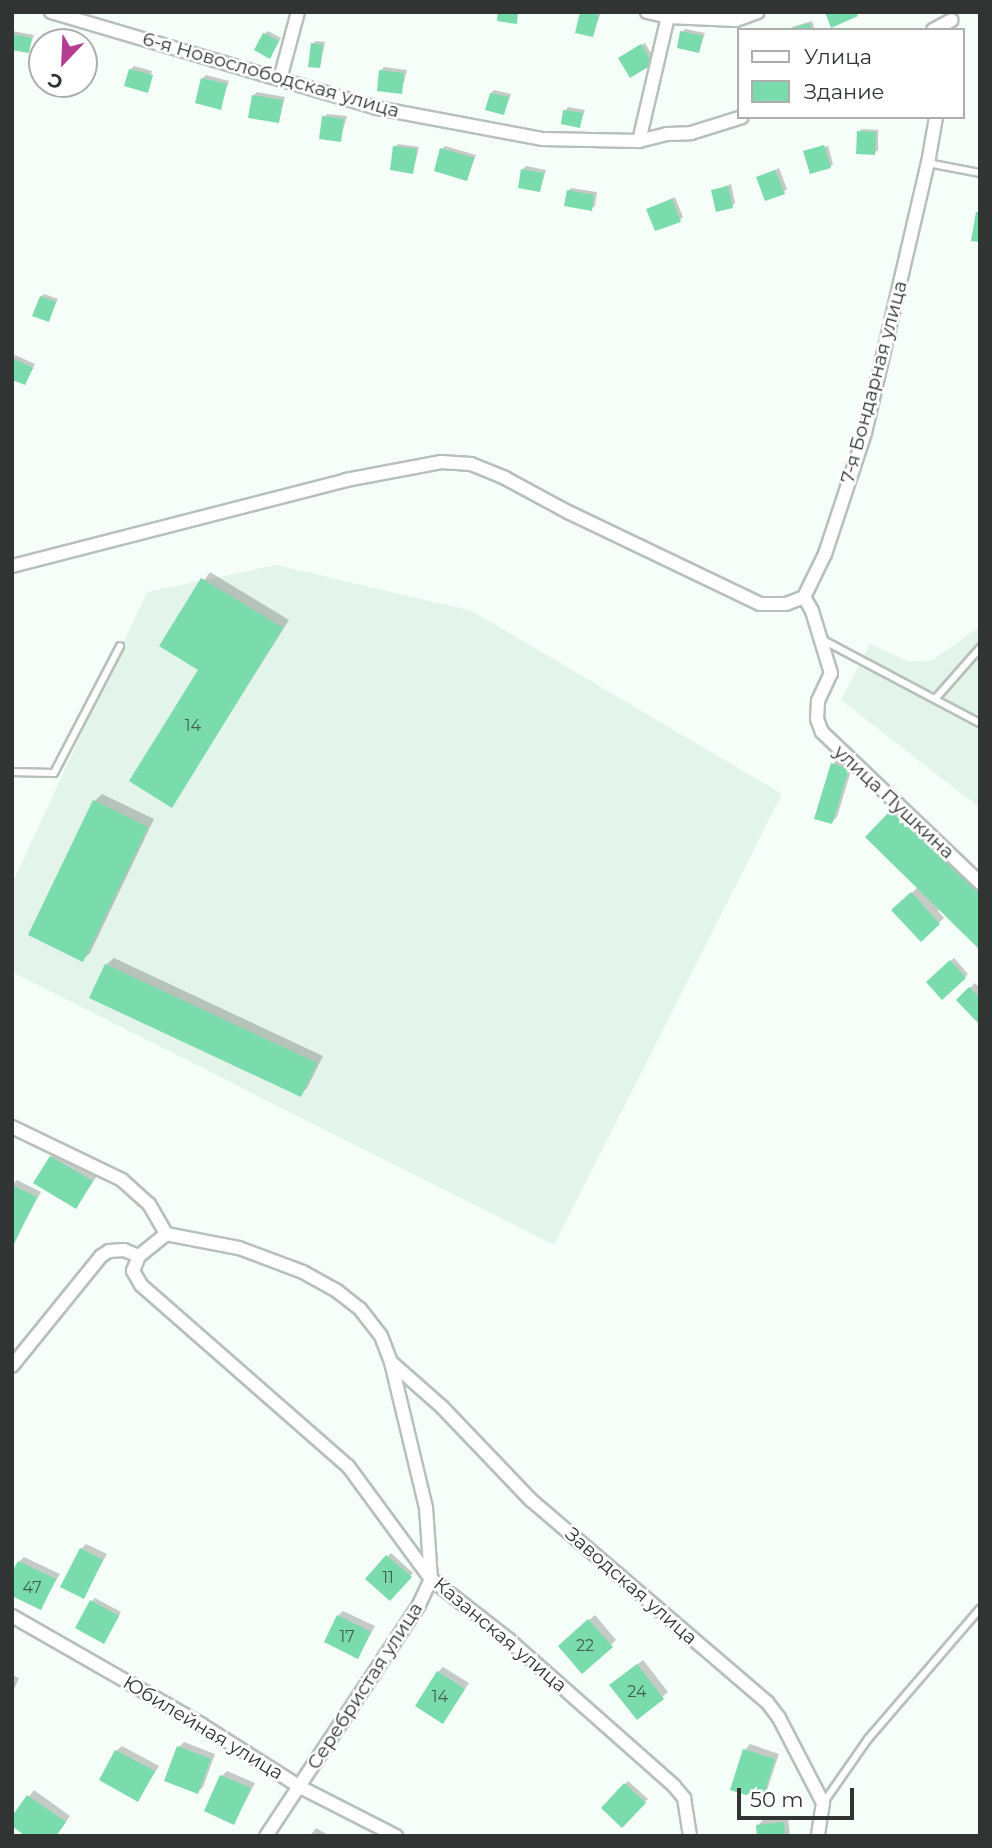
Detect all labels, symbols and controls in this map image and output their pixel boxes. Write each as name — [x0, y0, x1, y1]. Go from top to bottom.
street label: 6-я Новослободская улица — [140, 27, 402, 123]
north arrow — [28, 28, 98, 98]
legend — [736, 28, 964, 119]
text: Улица — [804, 44, 872, 69]
text: С — [45, 68, 66, 94]
text: Здание — [804, 79, 885, 104]
street label: 7-я Бондарная улица — [836, 278, 912, 486]
house number: 14 — [185, 716, 201, 736]
street label: улица Пушкина — [829, 740, 959, 864]
street label: Заводская улица — [560, 1523, 702, 1649]
house number: 11 — [382, 1568, 394, 1588]
street label: Казанская улица — [429, 1573, 571, 1697]
house number: 47 — [22, 1578, 42, 1598]
street label: Серебристая улица — [302, 1598, 428, 1774]
house number: 17 — [339, 1627, 355, 1647]
house number: 22 — [576, 1636, 594, 1656]
street label: Юбилейная улица — [119, 1671, 287, 1785]
house number: 24 — [627, 1682, 647, 1702]
house number: 14 — [432, 1687, 448, 1707]
scale bar — [740, 1774, 857, 1818]
text: 50 m — [750, 1787, 804, 1812]

